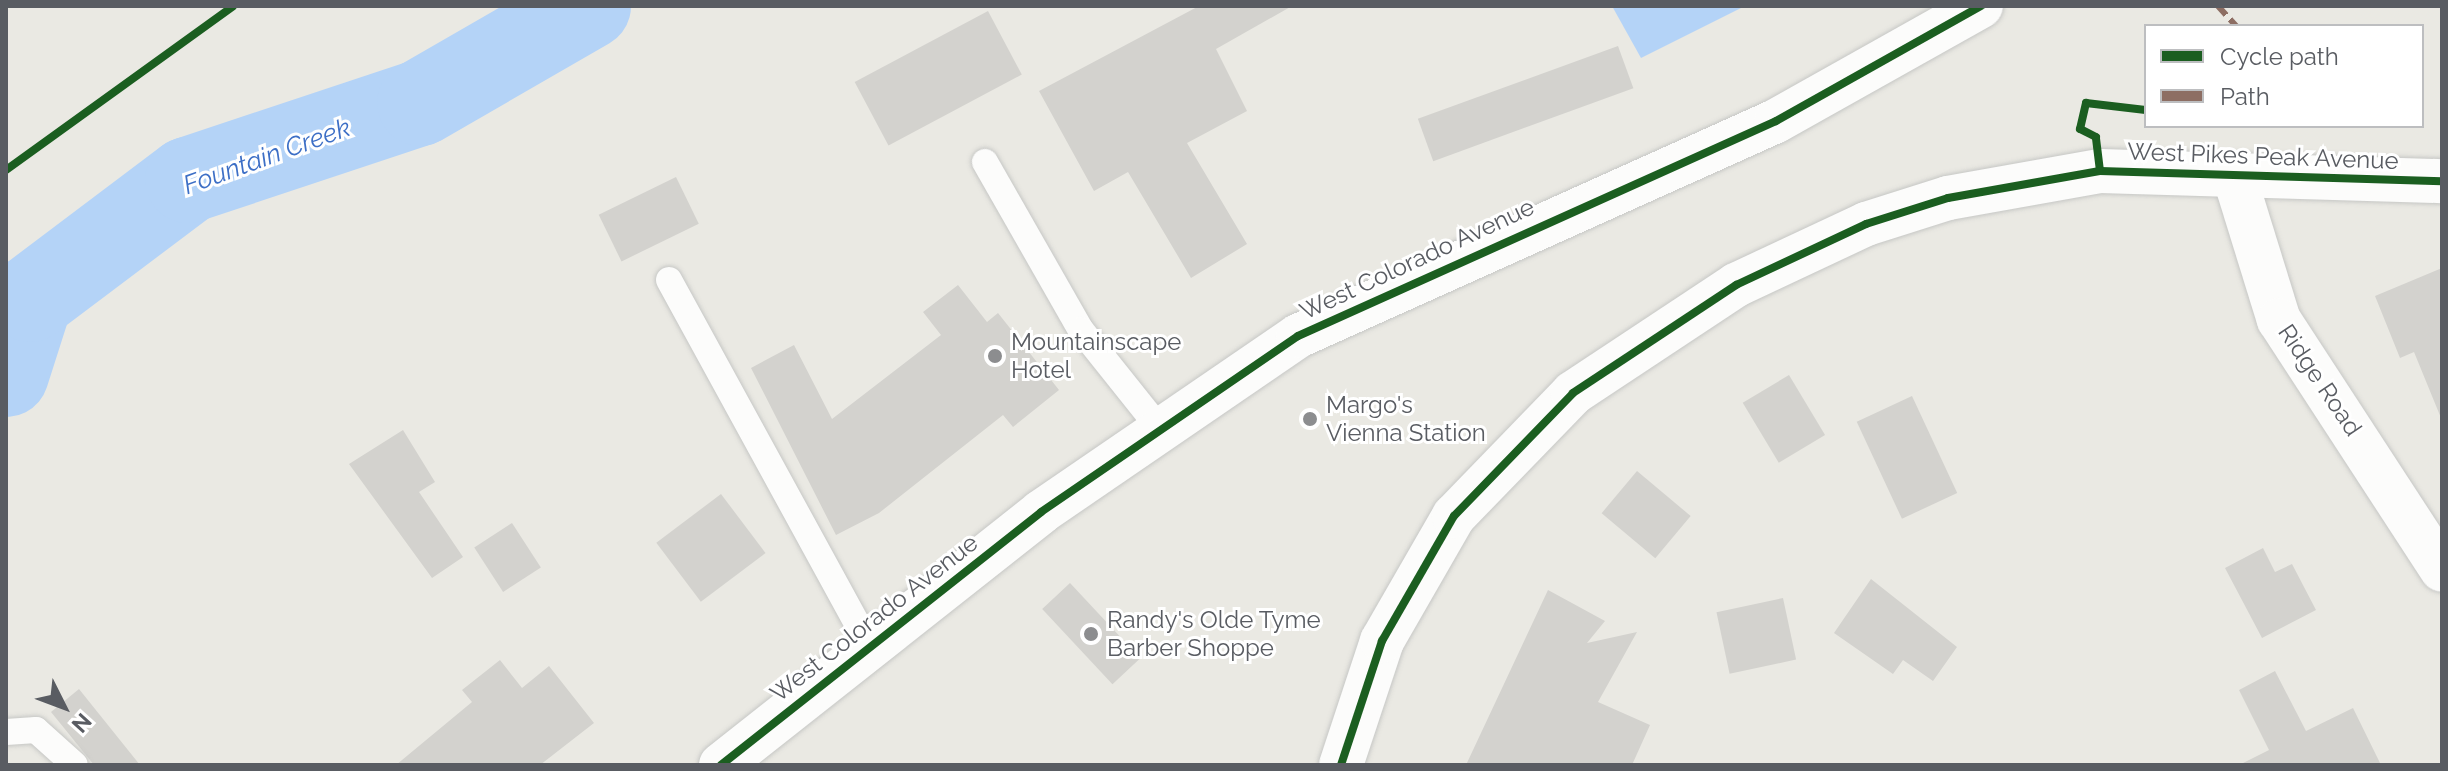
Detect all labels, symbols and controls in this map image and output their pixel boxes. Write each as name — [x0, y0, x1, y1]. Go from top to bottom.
legend — [2144, 24, 2424, 128]
text: Cycle path — [2220, 42, 2339, 71]
text: Path — [2220, 82, 2270, 111]
water label: Fountain Creek — [179, 112, 355, 202]
street label: West Pikes Peak Avenue — [2126, 137, 2400, 175]
street label: West Colorado Avenue — [1295, 192, 1539, 326]
street label: Ridge Road — [2272, 319, 2368, 441]
place label: Mountainscape Hotel — [1011, 328, 1181, 384]
marker: Mountainscape Hotel — [986, 347, 1004, 365]
place label: Margo's Vienna Station — [1326, 391, 1486, 447]
marker: Margo's Vienna Station — [1301, 410, 1319, 428]
street label: West Colorado Avenue — [764, 528, 984, 708]
place label: Randy's Olde Tyme Barber Shoppe — [1107, 606, 1321, 662]
marker: Randy's Olde Tyme Barber Shoppe — [1082, 625, 1100, 643]
north arrow — [24, 667, 104, 747]
text: N — [67, 708, 97, 738]

